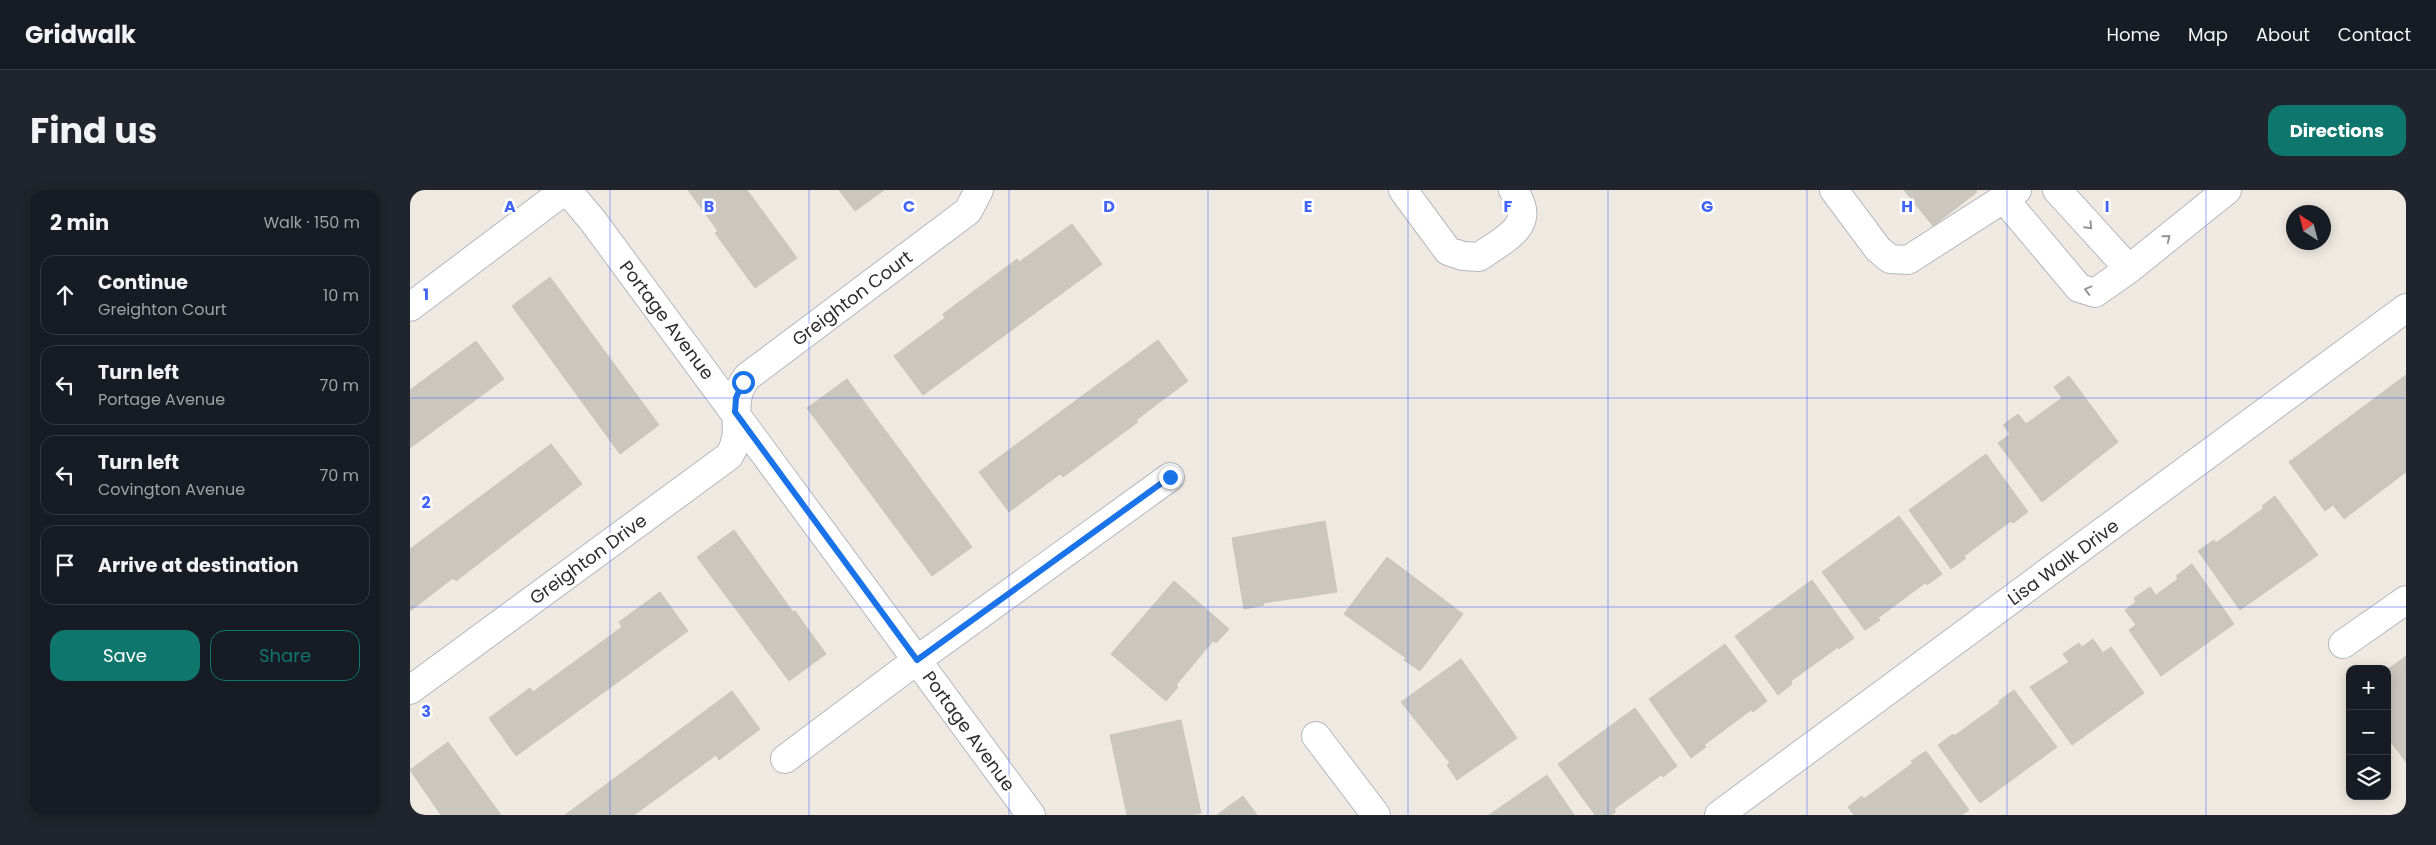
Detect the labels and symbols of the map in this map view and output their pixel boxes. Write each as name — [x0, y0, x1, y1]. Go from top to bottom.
text: A — [504, 195, 516, 218]
text: B — [704, 195, 714, 218]
text: C — [903, 195, 915, 218]
text: D — [1103, 195, 1115, 218]
text: E — [1304, 195, 1312, 218]
text: F — [1504, 195, 1513, 218]
text: G — [1701, 195, 1713, 218]
text: H — [1901, 195, 1913, 218]
text: I — [2105, 195, 2109, 218]
north arrow — [2286, 205, 2331, 250]
one-way arrow — [2084, 220, 2093, 229]
one-way arrow — [2161, 235, 2170, 244]
street label: Greighton Court — [787, 245, 917, 351]
street label: Portage Avenue — [614, 255, 720, 385]
text: 1 — [423, 283, 429, 306]
one-way arrow — [2083, 285, 2092, 296]
route start — [732, 371, 755, 394]
route end — [1159, 466, 1182, 489]
text: 2 — [421, 491, 431, 514]
street label: Greighton Drive — [524, 508, 652, 610]
street label: Lisa Walk Drive — [2002, 513, 2124, 611]
street label: Portage Avenue — [917, 666, 1021, 796]
text: 3 — [421, 700, 431, 723]

